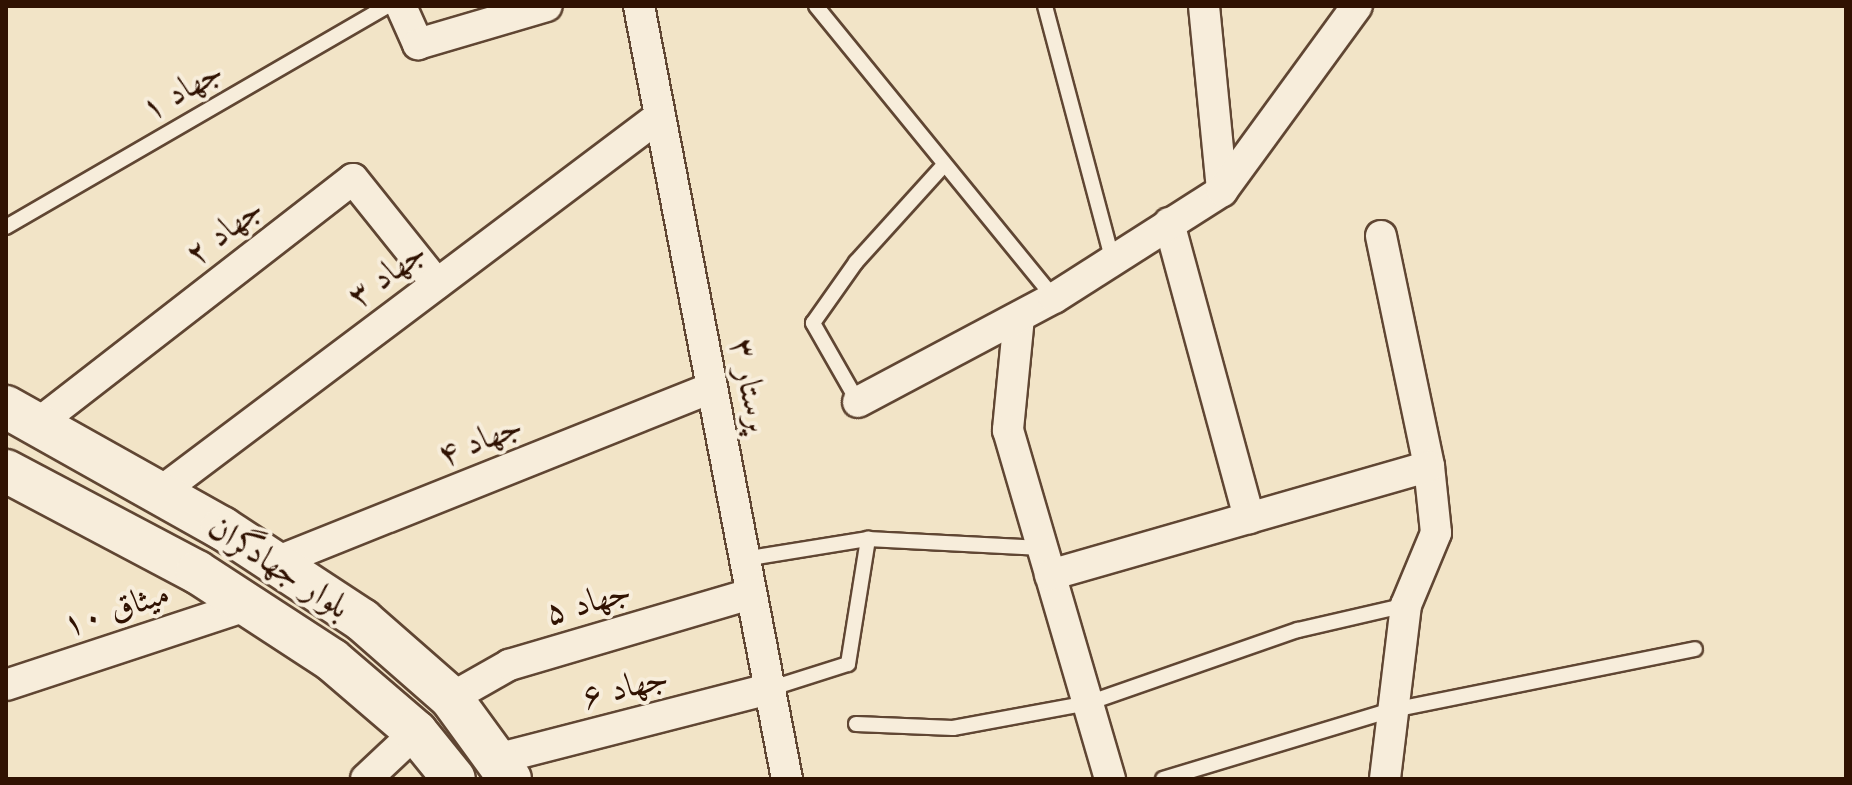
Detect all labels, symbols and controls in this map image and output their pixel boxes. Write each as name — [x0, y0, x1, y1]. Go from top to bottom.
street label: جهاد ۱ — [134, 50, 230, 130]
street label: جهاد ۲ — [177, 188, 271, 274]
street label: جهاد ۳ — [340, 231, 434, 317]
street label: پرستار ۳ — [721, 335, 779, 435]
street label: جهاد ۴ — [432, 405, 528, 475]
street label: بلوار جهادگران — [201, 506, 357, 628]
street label: جهاد ۵ — [540, 570, 636, 634]
street label: میثاق ۱۰ — [57, 573, 175, 645]
street label: جهاد ۶ — [578, 657, 672, 717]

